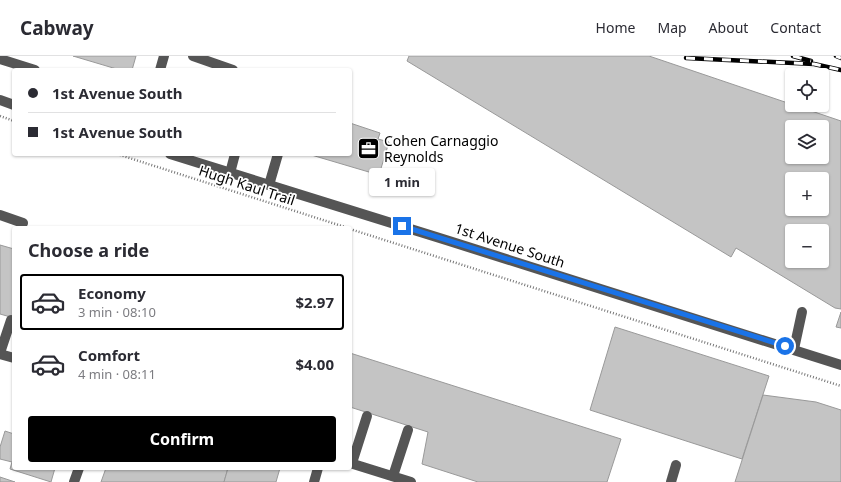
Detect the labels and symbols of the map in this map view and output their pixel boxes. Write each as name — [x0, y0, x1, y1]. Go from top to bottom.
place label: Cohen Carnaggio Reynolds — [384, 131, 498, 166]
office icon: Cohen Carnaggio Reynolds — [355, 135, 381, 161]
street label: Hugh Kaul Trail — [197, 161, 297, 209]
callout: 1 min — [369, 168, 435, 196]
route end — [393, 217, 411, 235]
street label: 1st Avenue South — [453, 218, 567, 272]
route start — [776, 337, 794, 355]

